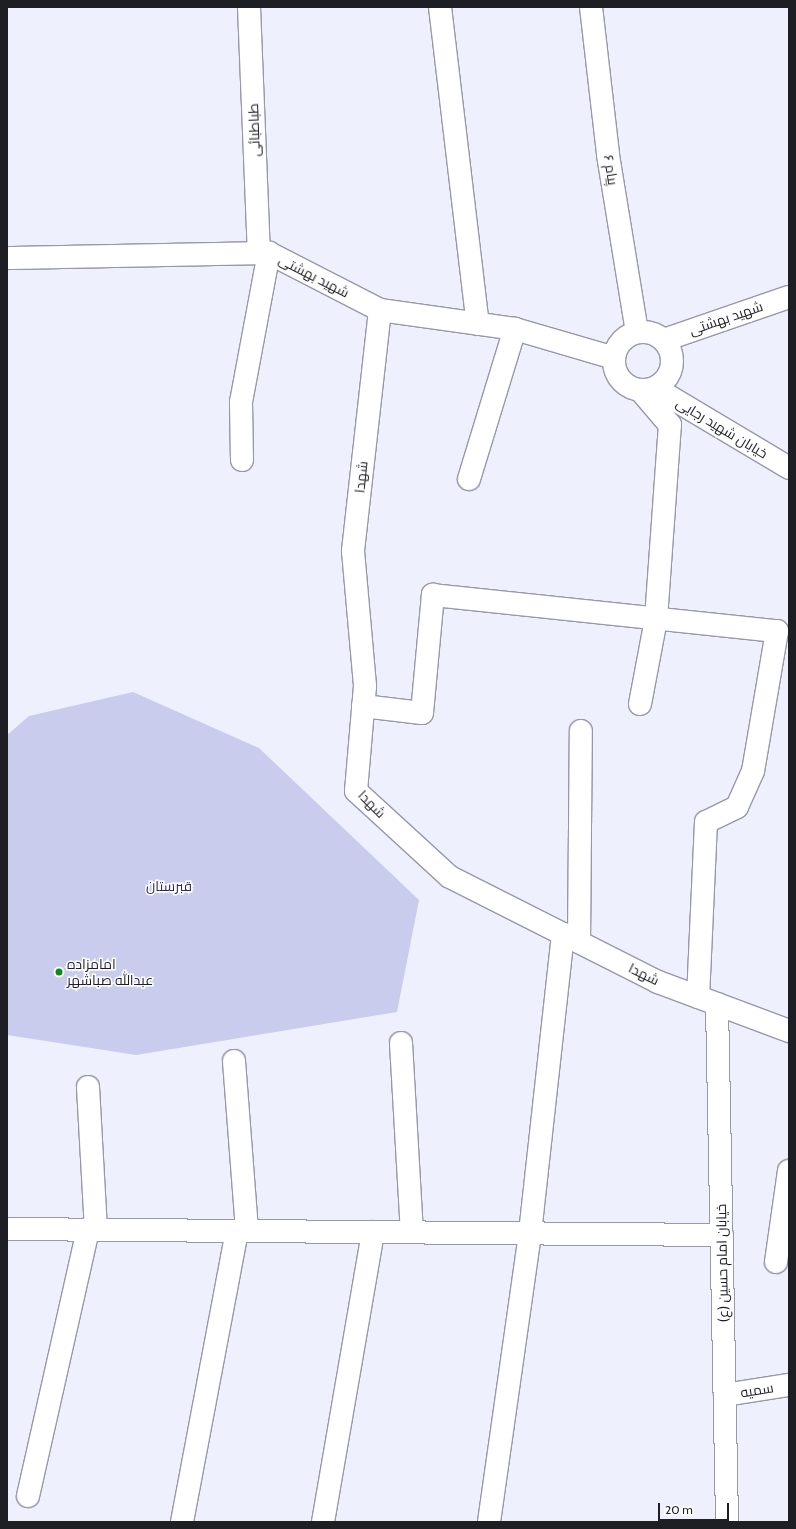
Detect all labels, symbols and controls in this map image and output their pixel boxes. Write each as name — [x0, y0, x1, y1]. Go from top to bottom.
street label: طباطبائی — [245, 103, 263, 157]
street label: پیام ۶ — [600, 154, 622, 186]
street label: شهید بهشتی — [276, 251, 352, 301]
street label: شهید بهشتی — [687, 298, 765, 338]
street label: خیابان شهید رجایی — [673, 394, 771, 462]
street label: شهدا — [351, 460, 371, 494]
street label: شهدا — [355, 787, 389, 821]
park label: قبرستان — [146, 878, 192, 894]
place label: امامزاده عبدالله صباشهر — [67, 956, 153, 988]
street label: شهدا — [626, 959, 662, 989]
marker: امامزاده عبدالله صباشهر — [54, 967, 64, 977]
street label: خیابان امام حسین (ع) — [713, 1204, 731, 1322]
street label: سمیه — [739, 1379, 775, 1401]
scale bar — [660, 1495, 731, 1521]
text: 20 m — [665, 1502, 693, 1517]

